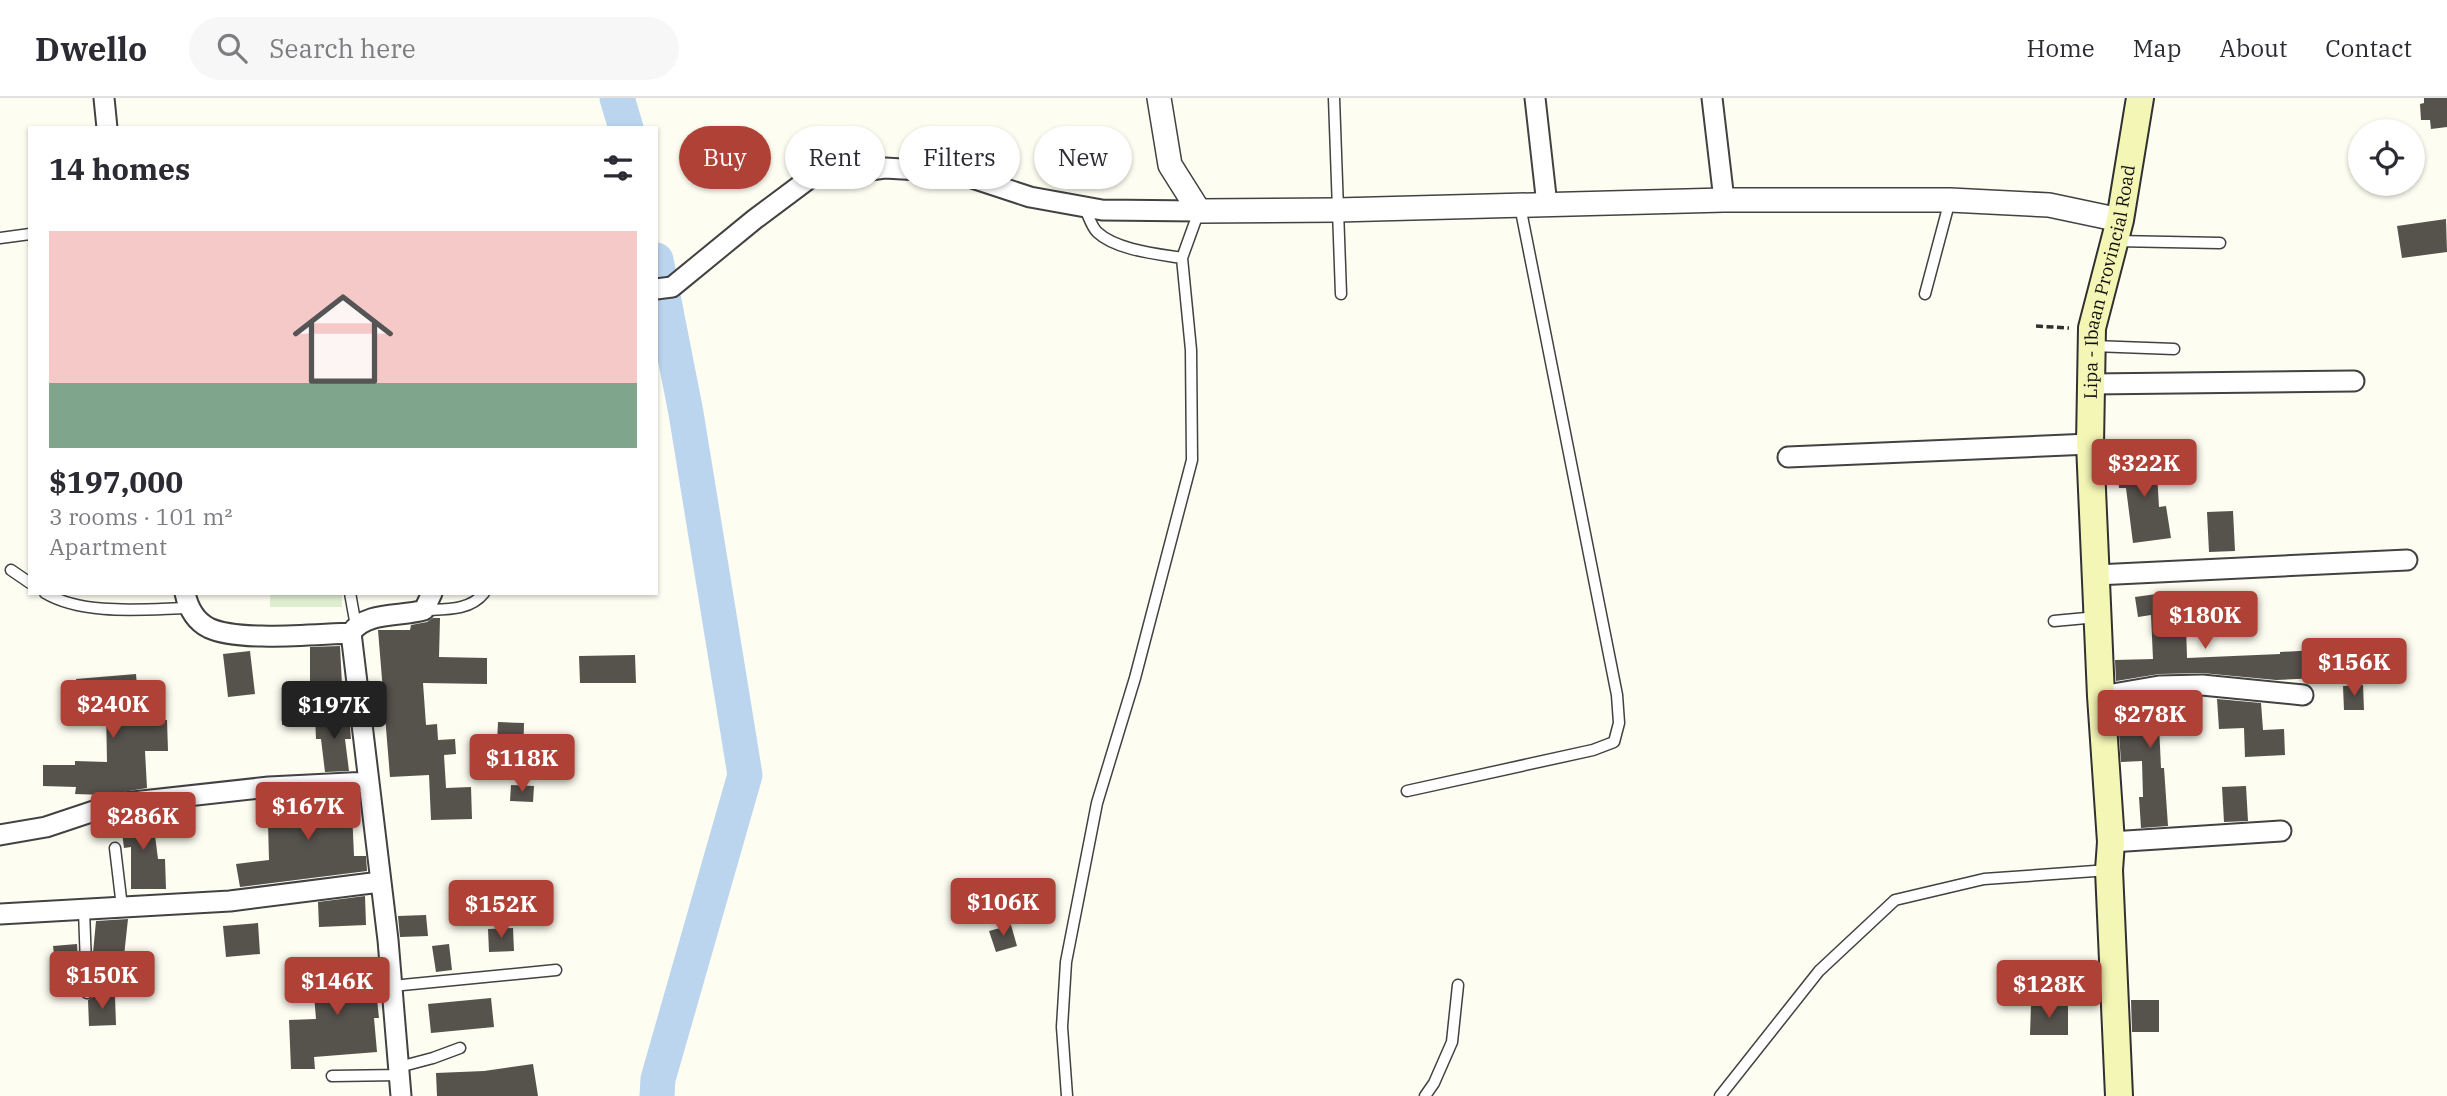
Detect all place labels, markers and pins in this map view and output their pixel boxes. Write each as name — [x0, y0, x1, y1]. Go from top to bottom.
pin: $322K — [2095, 440, 2193, 499]
pin: $180K — [2156, 592, 2254, 651]
pin: $156K — [2305, 638, 2403, 698]
pin: $240K — [64, 680, 162, 740]
pin: $197K — [285, 682, 383, 741]
pin: $278K — [2101, 690, 2199, 750]
pin: $118K — [473, 734, 571, 794]
pin: $167K — [259, 782, 357, 842]
pin: $286K — [94, 792, 192, 852]
pin: $106K — [954, 878, 1052, 938]
pin: $152K — [452, 880, 550, 940]
pin: $150K — [53, 951, 151, 1011]
pin: $146K — [288, 958, 386, 1017]
pin: $128K — [2000, 960, 2098, 1020]

